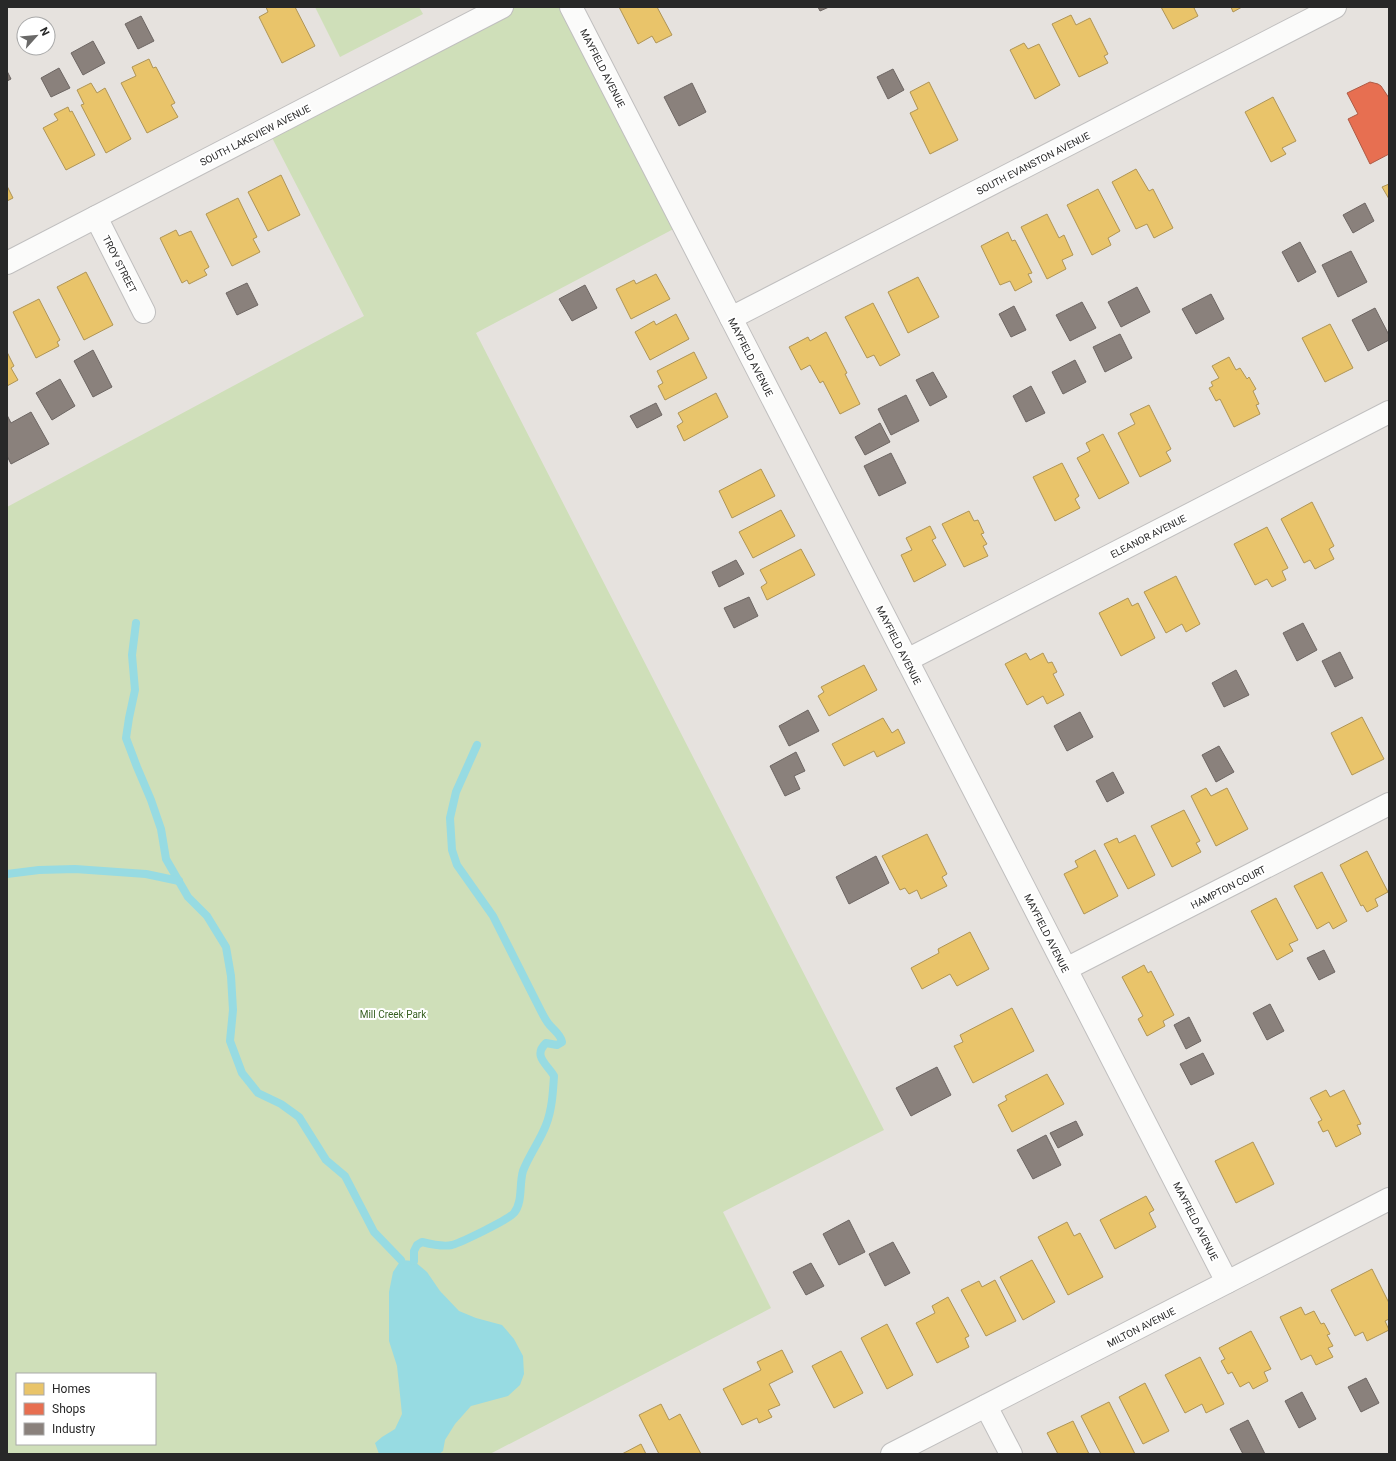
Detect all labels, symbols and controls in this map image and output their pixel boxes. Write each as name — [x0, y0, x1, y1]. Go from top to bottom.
north arrow — [16, 16, 56, 56]
text: N — [37, 25, 52, 38]
street label: MAYFIELD AVENUE — [578, 27, 627, 110]
street label: SOUTH LAKEVIEW AVENUE — [198, 103, 313, 168]
street label: SOUTH EVANSTON AVENUE — [975, 130, 1092, 197]
street label: TROY STREET — [100, 234, 139, 295]
street label: MAYFIELD AVENUE — [726, 316, 775, 399]
street label: ELEANOR AVENUE — [1109, 512, 1188, 560]
street label: MAYFIELD AVENUE — [874, 604, 923, 687]
street label: HAMPTON COURT — [1189, 864, 1268, 911]
street label: MAYFIELD AVENUE — [1022, 892, 1071, 975]
park label: Mill Creek Park — [360, 1009, 427, 1020]
street label: MAYFIELD AVENUE — [1171, 1180, 1220, 1263]
street label: MILTON AVENUE — [1105, 1305, 1178, 1349]
legend — [16, 1373, 156, 1445]
text: Homes — [52, 1382, 90, 1396]
text: Shops — [52, 1402, 86, 1416]
text: Industry — [52, 1422, 96, 1436]

